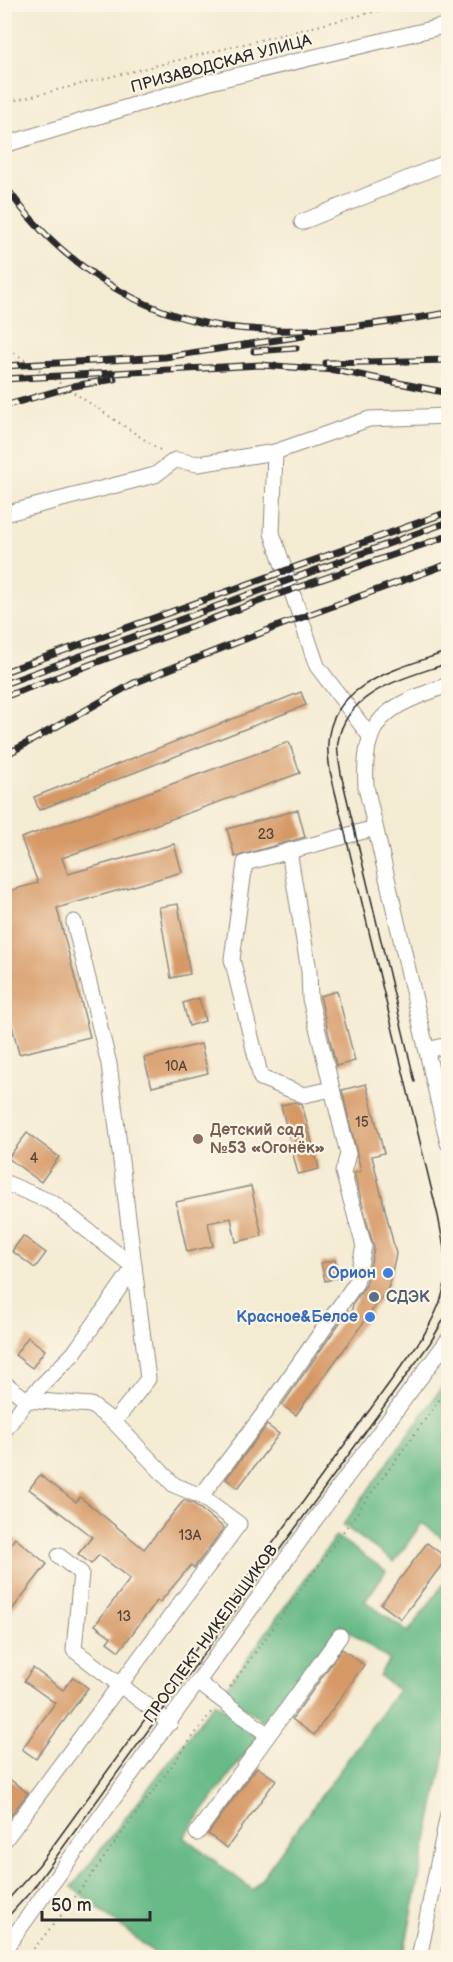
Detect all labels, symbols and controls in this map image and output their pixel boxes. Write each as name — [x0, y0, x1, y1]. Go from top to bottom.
street label: ПРИЗАВОДСКАЯ УЛИЦА — [129, 31, 314, 97]
house number: 23 — [258, 826, 274, 843]
house number: 10А — [165, 1058, 188, 1075]
house number: 15 — [355, 1114, 369, 1131]
place label: Детский сад №53 «Огонёк» — [210, 1121, 325, 1158]
marker: Детский сад №53 «Огонёк» — [191, 1132, 205, 1146]
house number: 4 — [30, 1150, 39, 1167]
place label: Орион — [328, 1264, 376, 1283]
marker: Орион — [381, 1266, 395, 1280]
place label: СДЭК — [386, 1288, 430, 1307]
marker: СДЭК — [367, 1290, 381, 1304]
place label: Красное&Белое — [236, 1308, 358, 1327]
marker: Красное&Белое — [363, 1310, 377, 1324]
house number: 13А — [179, 1527, 202, 1544]
street label: ПРОСПЕКТ НИКЕЛЬЩИКОВ — [140, 1541, 282, 1727]
house number: 13 — [117, 1608, 131, 1625]
scale bar — [42, 1884, 150, 1922]
text: 50 m — [51, 1895, 92, 1916]

